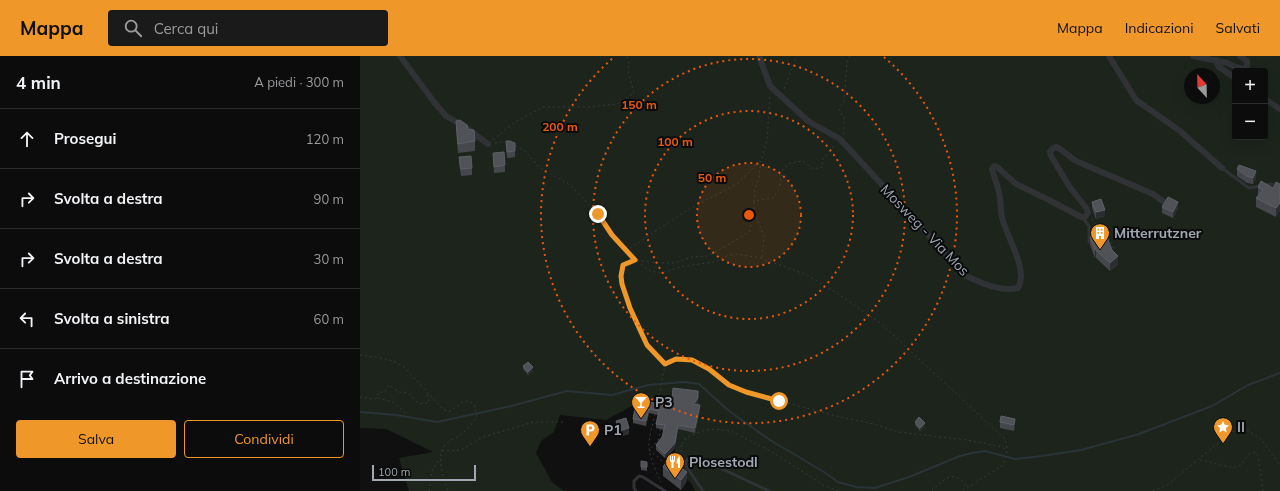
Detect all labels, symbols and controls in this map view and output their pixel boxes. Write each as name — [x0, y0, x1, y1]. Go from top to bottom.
search box — [108, 10, 388, 46]
text: Mappa — [20, 16, 84, 40]
icon: search — [122, 17, 144, 39]
text: Cerca qui — [154, 19, 218, 38]
text: Mappa — [1057, 19, 1103, 37]
text: Indicazioni — [1125, 19, 1194, 37]
text: Salvati — [1216, 19, 1260, 37]
north arrow — [1184, 68, 1220, 104]
map controls — [1232, 68, 1268, 140]
button: + — [1232, 68, 1268, 104]
text: 4 min — [16, 72, 61, 93]
text: A piedi · 300 m — [254, 74, 344, 90]
text: 150 m — [621, 97, 657, 112]
button: − — [1232, 104, 1268, 140]
text: 200 m — [542, 119, 578, 134]
icon: ahead — [16, 128, 38, 150]
text: Prosegui — [54, 129, 116, 148]
text: 120 m — [306, 131, 344, 147]
text: 100 m — [657, 134, 693, 149]
text: 50 m — [698, 170, 726, 185]
street label: Mosweg - Via Mos — [877, 180, 973, 280]
icon: right — [16, 188, 38, 210]
text: Svolta a destra — [54, 189, 163, 208]
text: 90 m — [314, 191, 344, 207]
route end — [589, 205, 607, 223]
centre of rings — [742, 208, 756, 222]
building icon: Mitterrutzner — [1089, 222, 1111, 250]
place label: Mitterrutzner — [1114, 224, 1202, 242]
icon: right — [16, 248, 38, 270]
text: Svolta a destra — [54, 249, 163, 268]
text: 30 m — [314, 251, 344, 267]
icon: left — [16, 308, 38, 330]
text: Svolta a sinistra — [54, 309, 170, 328]
text: 60 m — [314, 311, 344, 327]
icon: arrive — [16, 368, 38, 390]
text: Arrivo a destinazione — [54, 369, 206, 388]
bar icon: P3 — [630, 391, 652, 419]
route start — [770, 392, 788, 410]
place label: P3 — [655, 393, 673, 411]
place icon: II — [1212, 416, 1234, 444]
place label: II — [1237, 418, 1245, 436]
parking icon: P1 — [579, 419, 601, 447]
button: Salva — [16, 420, 176, 458]
button: Condividi — [184, 420, 344, 458]
place label: P1 — [604, 421, 622, 439]
restaurant icon: Plosestodl — [664, 451, 686, 479]
place label: Plosestodl — [689, 453, 758, 471]
scale bar — [372, 463, 476, 482]
text: 100 m — [378, 465, 410, 479]

